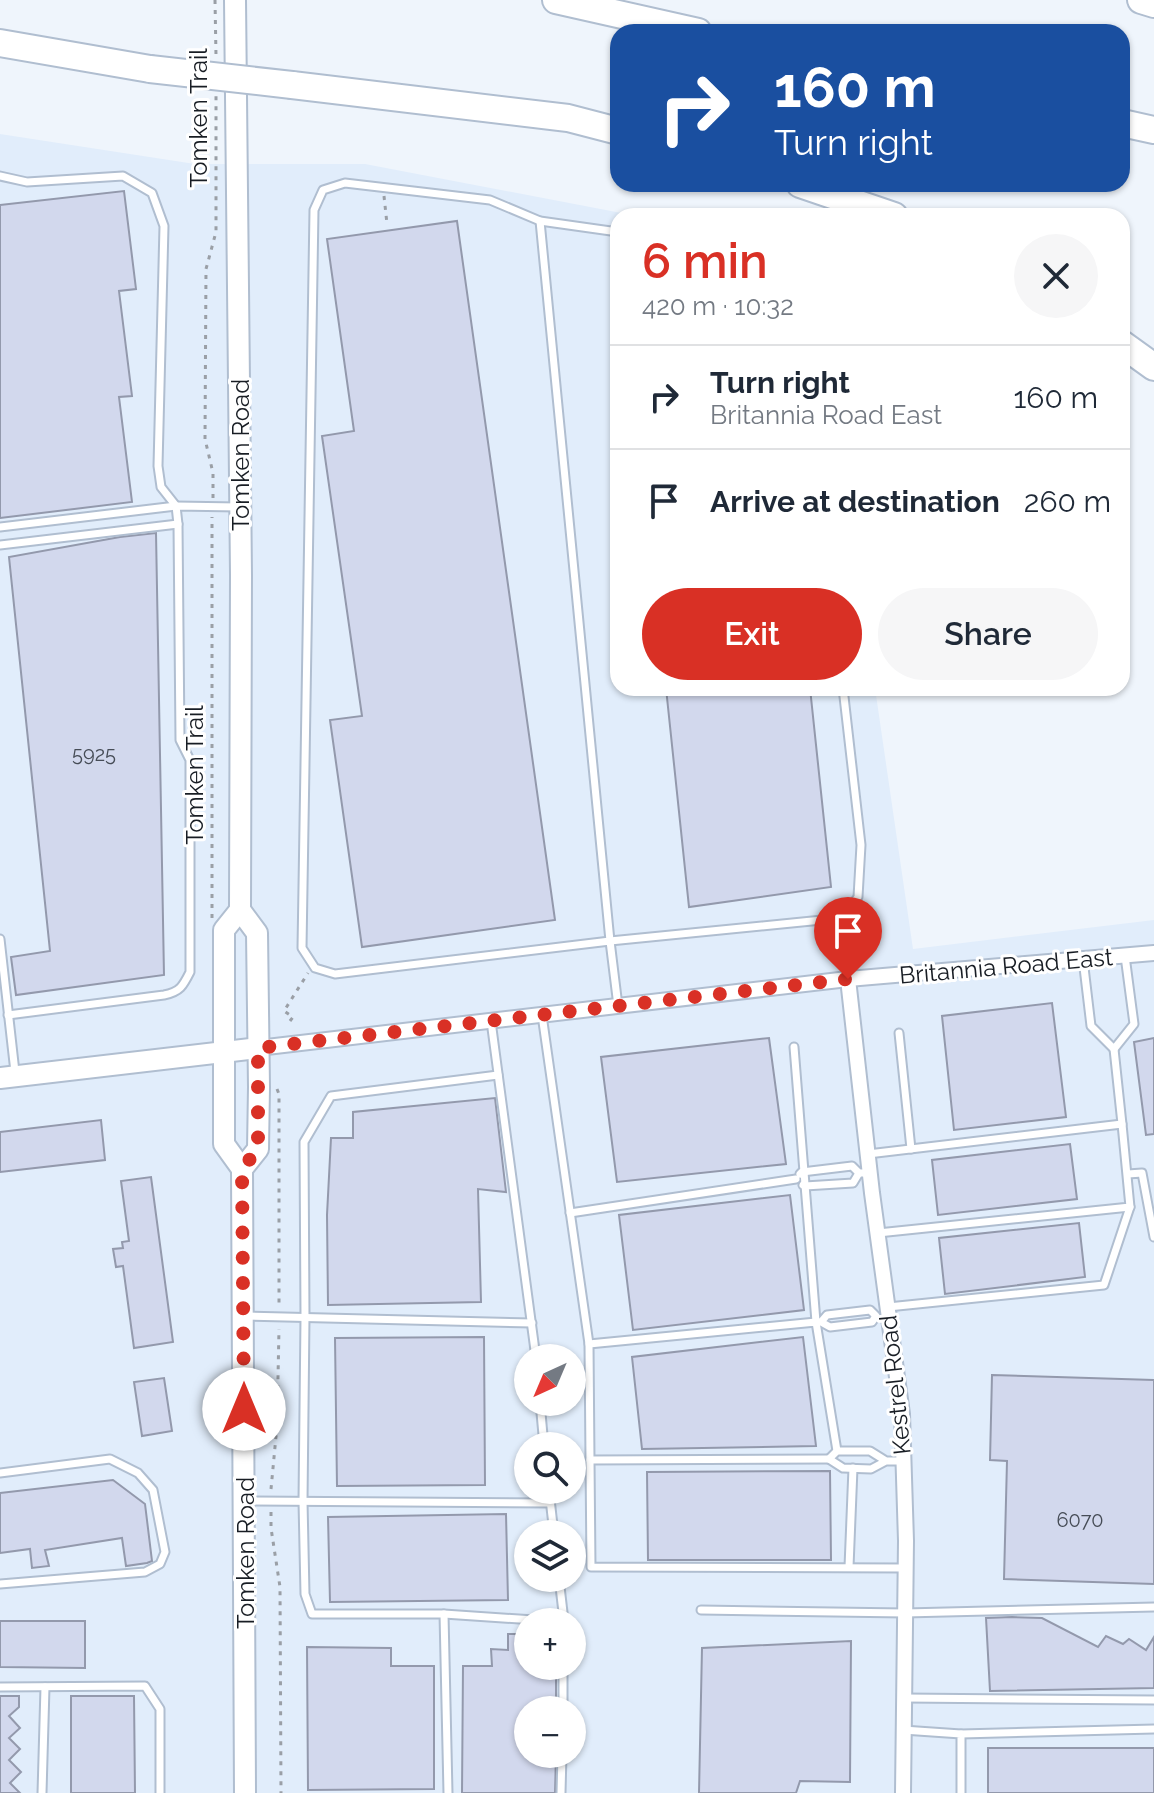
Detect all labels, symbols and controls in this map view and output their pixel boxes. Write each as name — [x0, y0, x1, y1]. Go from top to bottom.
street label: Tomken Trail — [184, 48, 213, 188]
text: 160 m — [774, 54, 936, 120]
icon: right — [642, 56, 746, 160]
text: Turn right — [774, 121, 933, 163]
text: 6 min — [642, 233, 768, 289]
button: close — [1014, 234, 1098, 318]
text: 420 m · 10:32 — [642, 291, 794, 321]
text: Turn right — [710, 365, 850, 400]
icon: right — [642, 375, 686, 419]
street label: Tomken Road — [226, 379, 255, 531]
text: 160 m — [1013, 380, 1098, 415]
text: Britannia Road East — [710, 400, 942, 430]
icon: arrive — [642, 479, 686, 523]
text: Arrive at destination — [710, 484, 1000, 519]
text: 260 m — [1024, 484, 1111, 519]
button: Exit — [642, 588, 862, 680]
button: Share — [878, 588, 1098, 680]
street label: Tomken Trail — [180, 705, 209, 845]
house number: 5925 — [72, 742, 116, 766]
pin — [814, 897, 882, 979]
icon: arrive — [826, 909, 870, 953]
street label: Britannia Road East — [898, 942, 1114, 990]
street label: Kestrel Road — [873, 1314, 917, 1456]
north arrow — [514, 1344, 586, 1416]
map controls — [514, 1344, 586, 1768]
position arrow — [202, 1367, 286, 1451]
button: search — [514, 1432, 586, 1504]
street label: Tomken Road — [231, 1477, 260, 1629]
house number: 6070 — [1056, 1508, 1104, 1532]
button: layers — [514, 1520, 586, 1592]
button: + — [514, 1608, 586, 1680]
button: − — [514, 1696, 586, 1768]

